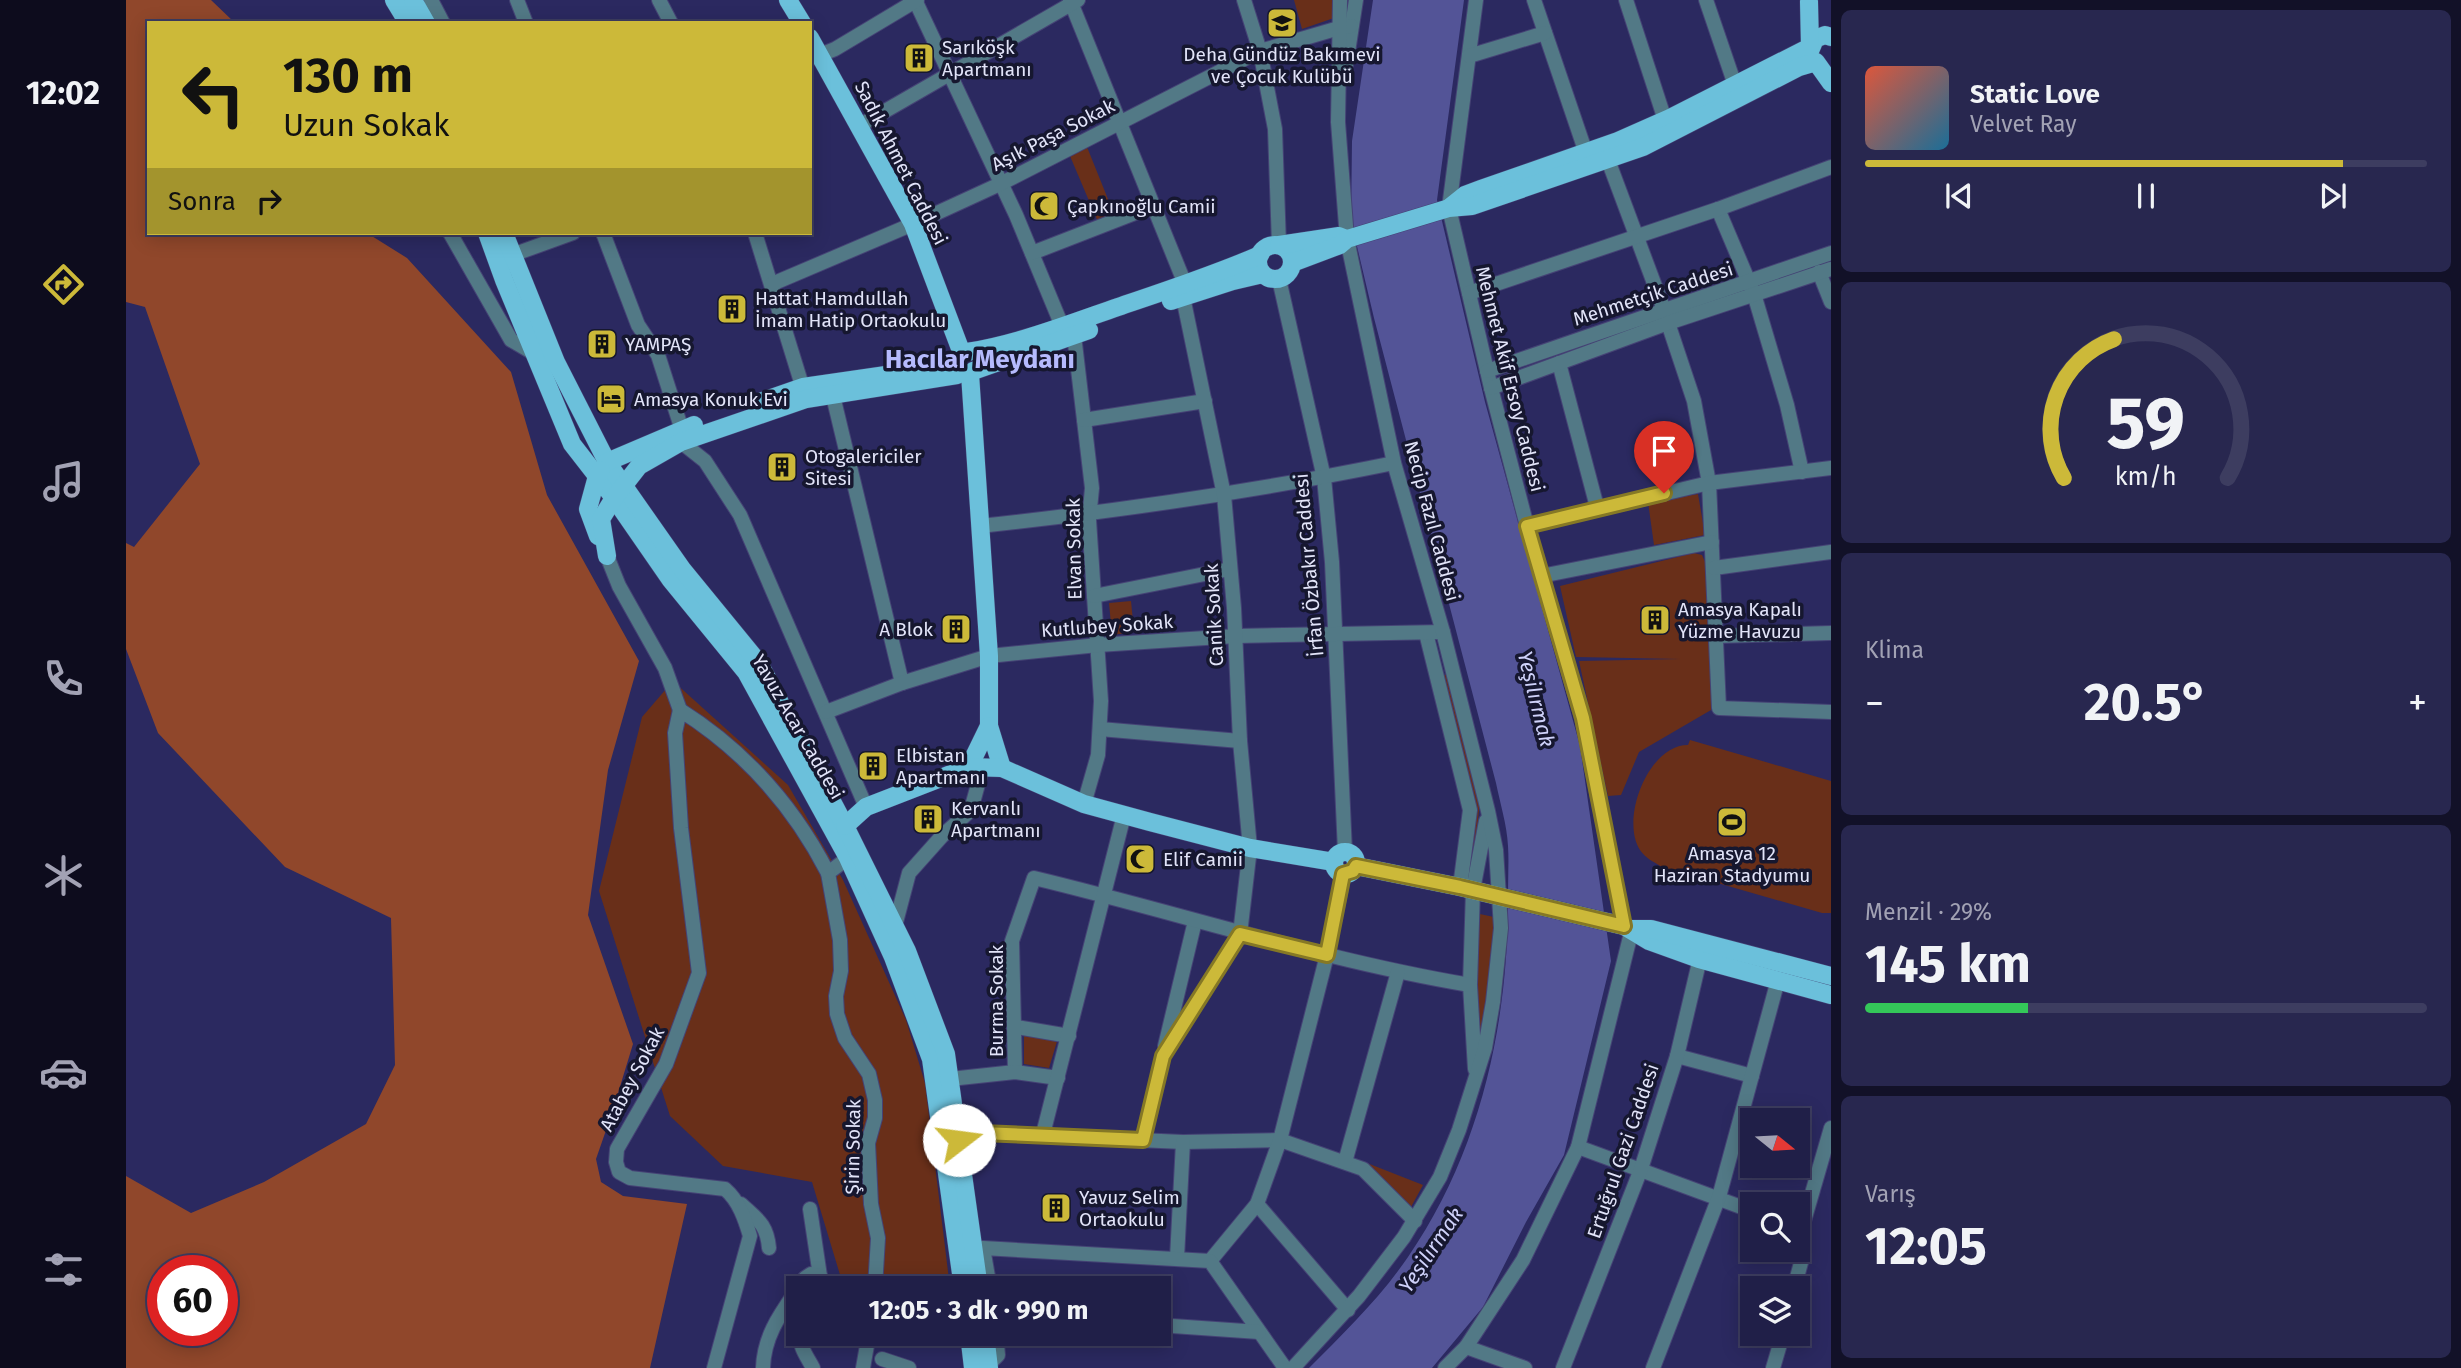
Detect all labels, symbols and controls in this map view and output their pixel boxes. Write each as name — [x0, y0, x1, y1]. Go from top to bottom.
school or university icon: Deha Gündüz Bakımevi ve Çocuk Kulübü — [1265, 6, 1299, 40]
place label: Sarıköşk Apartmanı — [942, 36, 1032, 81]
building icon: Sarıköşk Apartmanı — [902, 41, 936, 75]
place label: Deha Gündüz Bakımevi ve Çocuk Kulübü — [1183, 43, 1381, 88]
text: 130 m — [283, 46, 413, 105]
icon: left — [168, 49, 259, 140]
text: 12:02 — [26, 74, 100, 112]
street label: Sadık Ahmet Caddesi — [850, 77, 952, 249]
text: Static Love — [1970, 79, 2100, 110]
street label: Aşık Paşa Sokak — [988, 94, 1119, 176]
text: Uzun Sokak — [283, 106, 449, 144]
text: Velvet Ray — [1970, 110, 2077, 138]
icon: previous — [1940, 177, 1978, 215]
icon: pause — [2127, 177, 2165, 215]
icon: next — [2314, 177, 2352, 215]
icon: right — [250, 182, 288, 220]
text: Sonra — [168, 186, 236, 217]
mosque icon: Çapkınoğlu Camii — [1027, 189, 1061, 223]
place label: Çapkınoğlu Camii — [1067, 195, 1216, 218]
street label: Mehmetçik Caddesi — [1570, 257, 1736, 331]
icon: directions — [39, 260, 88, 309]
street label: Mehmet Akif Ersoy Caddesi — [1471, 264, 1549, 494]
place label: Hattat Hamdullah İmam Hatip Ortaokulu — [755, 287, 946, 332]
building icon: Hattat Hamdullah İmam Hatip Ortaokulu — [715, 292, 749, 326]
building icon: YAMPAŞ — [585, 327, 619, 361]
place label: YAMPAŞ — [625, 333, 691, 356]
district label: Hacılar Meydanı — [885, 344, 1075, 375]
text: 59 — [2107, 381, 2185, 468]
hotel icon: Amasya Konuk Evi — [594, 382, 628, 416]
place label: Amasya Konuk Evi — [634, 388, 788, 411]
pin — [1634, 421, 1694, 493]
icon: arrive — [1645, 432, 1683, 470]
street label: Necip Fazıl Caddesi — [1400, 438, 1464, 604]
place label: Otogalericiler Sitesi — [805, 445, 922, 490]
building icon: Otogalericiler Sitesi — [765, 450, 799, 484]
icon: music — [39, 457, 88, 506]
text: km/h — [2115, 462, 2177, 492]
street label: İrfan Özbakır Caddesi — [1290, 473, 1328, 657]
street label: Elvan Sokak — [1062, 498, 1086, 600]
street label: Canik Sokak — [1200, 563, 1228, 667]
place label: Amasya Kapalı Yüzme Havuzu — [1678, 598, 1802, 643]
building icon: Amasya Kapalı Yüzme Havuzu — [1638, 603, 1672, 637]
street label: Kutlubey Sokak — [1040, 610, 1174, 642]
building icon: A Blok — [939, 612, 973, 646]
place label: A Blok — [879, 618, 933, 641]
text: Klima — [1865, 636, 1924, 664]
water label: Yeşilırmak — [1512, 648, 1560, 750]
street label: Yavuz Acar Caddesi — [747, 651, 849, 803]
icon: phone — [39, 654, 88, 703]
text: 20.5° — [2084, 671, 2208, 734]
text: − — [1865, 680, 1884, 726]
text: + — [2408, 680, 2427, 726]
place label: Elbistan Apartmanı — [896, 744, 986, 789]
building icon: Elbistan Apartmanı — [856, 749, 890, 783]
place label: Kervanlı Apartmanı — [951, 797, 1041, 842]
building icon: Kervanlı Apartmanı — [911, 802, 945, 836]
sports icon: Amasya 12 Haziran Stadyumu — [1715, 805, 1749, 839]
mosque icon: Elif Camii — [1123, 842, 1157, 876]
place label: Amasya 12 Haziran Stadyumu — [1654, 842, 1810, 887]
place label: Elif Camii — [1163, 848, 1243, 871]
icon: climate — [39, 851, 88, 900]
text: Menzil · 29% — [1865, 898, 1992, 926]
text: 145 km — [1865, 933, 2031, 996]
street label: Burma Sokak — [985, 944, 1008, 1057]
street label: Atabey Sokak — [595, 1023, 669, 1135]
icon: car — [39, 1048, 88, 1097]
street label: Ertuğrul Gazi Caddesi — [1582, 1061, 1664, 1241]
street label: Şirin Sokak — [841, 1099, 865, 1195]
position arrow — [922, 1103, 996, 1177]
north arrow — [1740, 1108, 1810, 1178]
map controls — [1740, 1108, 1810, 1346]
text: Varış — [1865, 1180, 1916, 1208]
place label: Yavuz Selim Ortaokulu — [1079, 1186, 1180, 1231]
building icon: Yavuz Selim Ortaokulu — [1039, 1191, 1073, 1225]
button: search — [1740, 1192, 1810, 1262]
water label: Yeşilırmak — [1393, 1202, 1469, 1298]
text: 12:05 — [1865, 1215, 1987, 1278]
icon: filters — [39, 1245, 88, 1294]
speed limit sign: 60 — [147, 1255, 238, 1346]
button: layers — [1740, 1276, 1810, 1346]
text: 12:05 · 3 dk · 990 m — [868, 1295, 1089, 1326]

